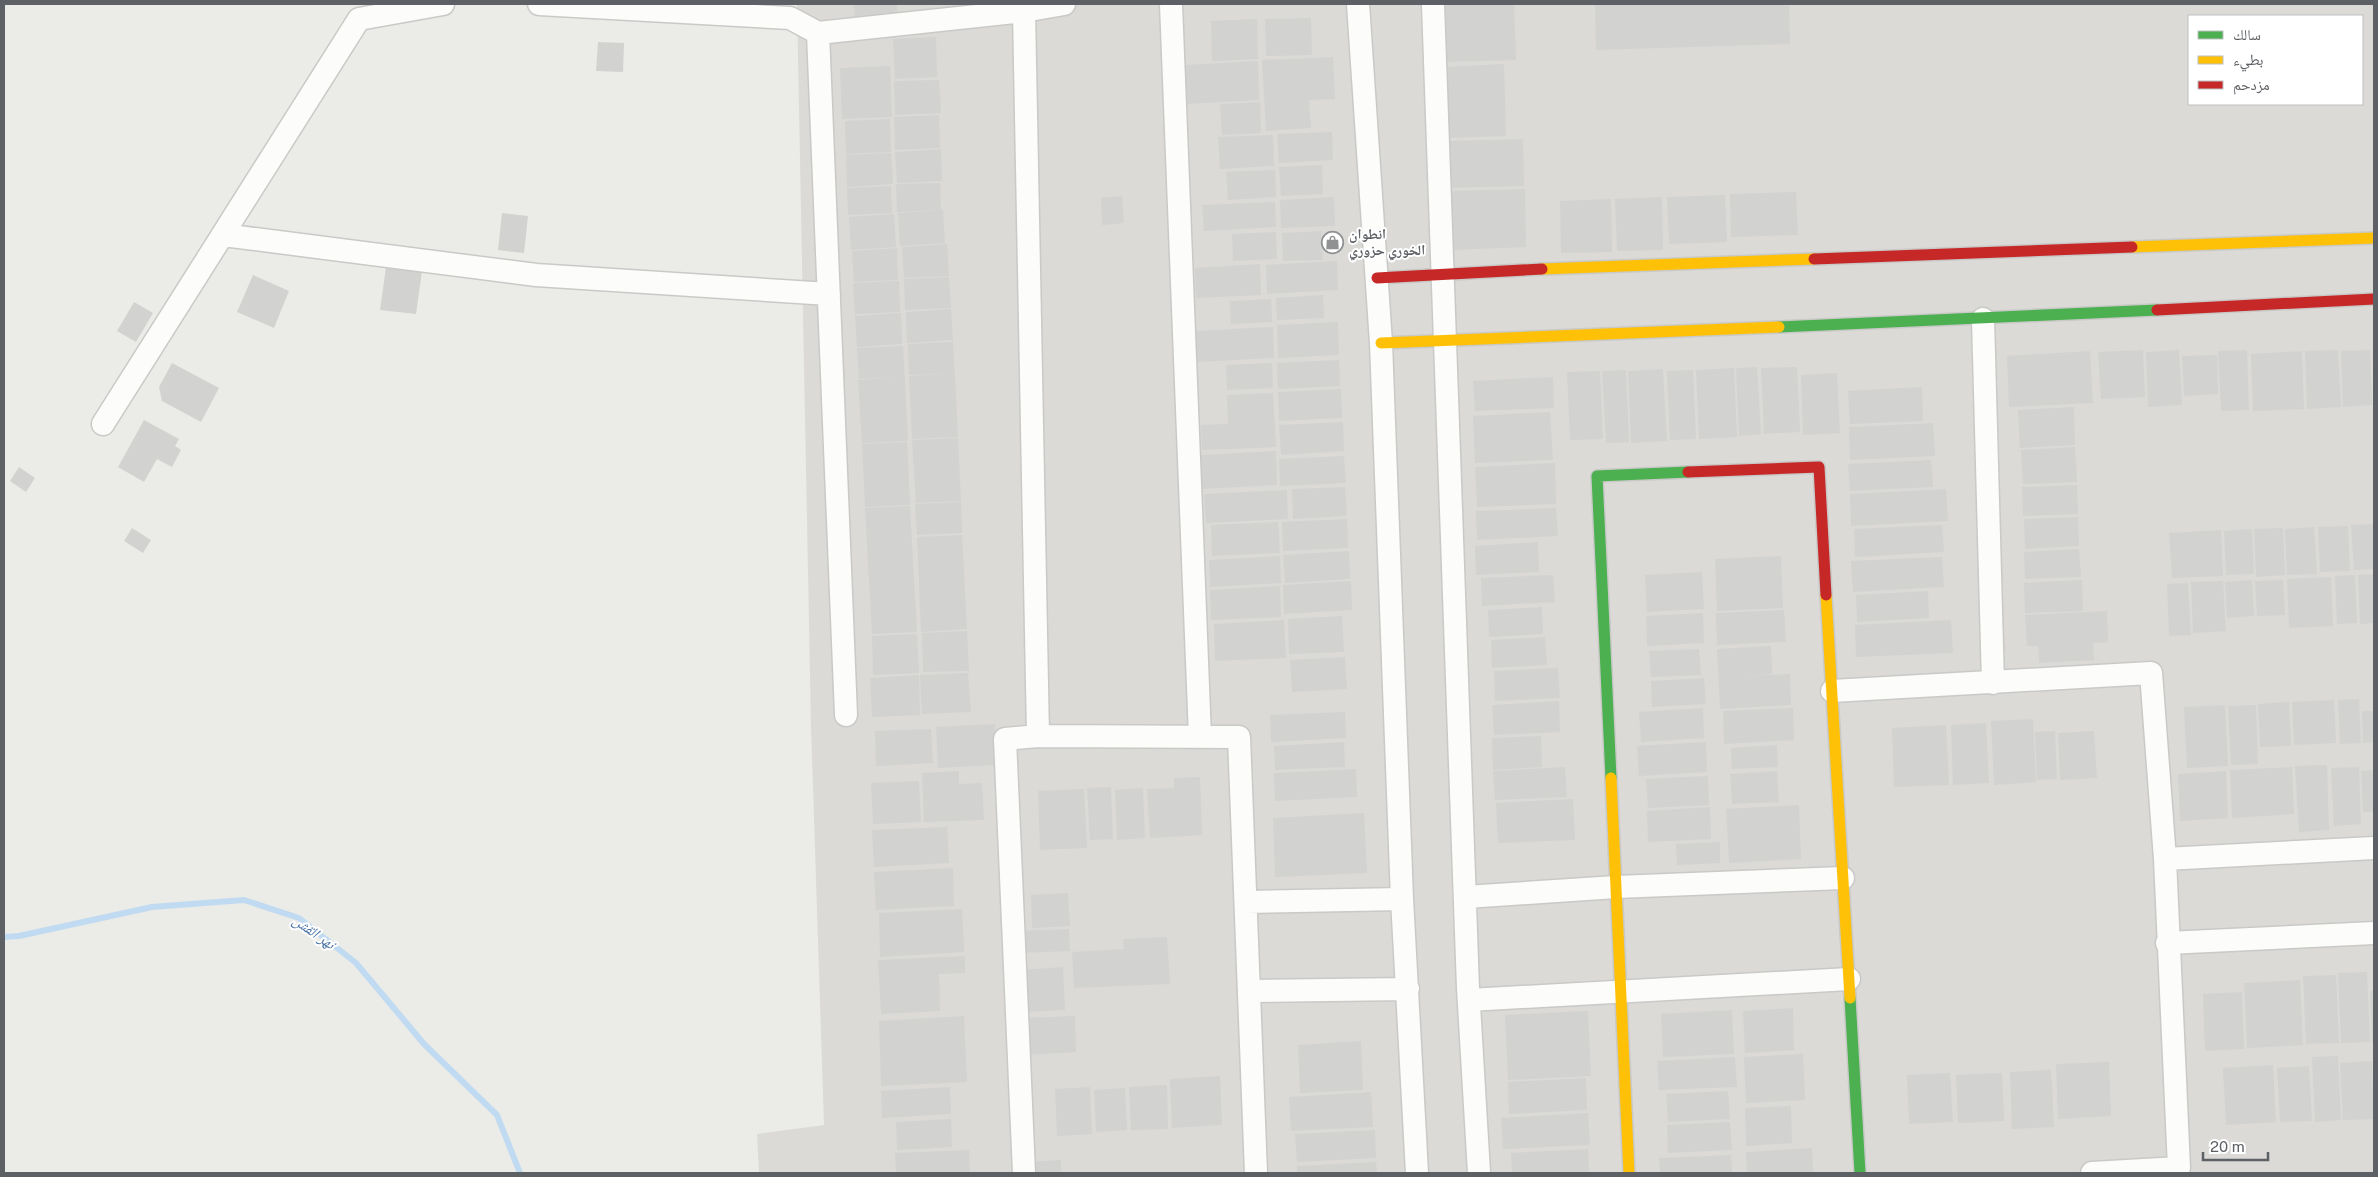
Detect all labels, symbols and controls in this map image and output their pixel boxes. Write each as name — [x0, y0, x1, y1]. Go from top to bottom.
legend — [2188, 15, 2363, 105]
text: سالك — [2233, 26, 2261, 43]
text: بطيء — [2233, 51, 2263, 72]
text: مزدحم — [2233, 76, 2270, 95]
place label: انطوان الخوري حزوري — [1349, 226, 1425, 261]
shop icon: انطوان الخوري حزوري — [1321, 230, 1345, 254]
water label: نهر القش — [289, 911, 341, 955]
scale bar — [2203, 1130, 2268, 1162]
text: 20 m — [2210, 1138, 2245, 1155]

